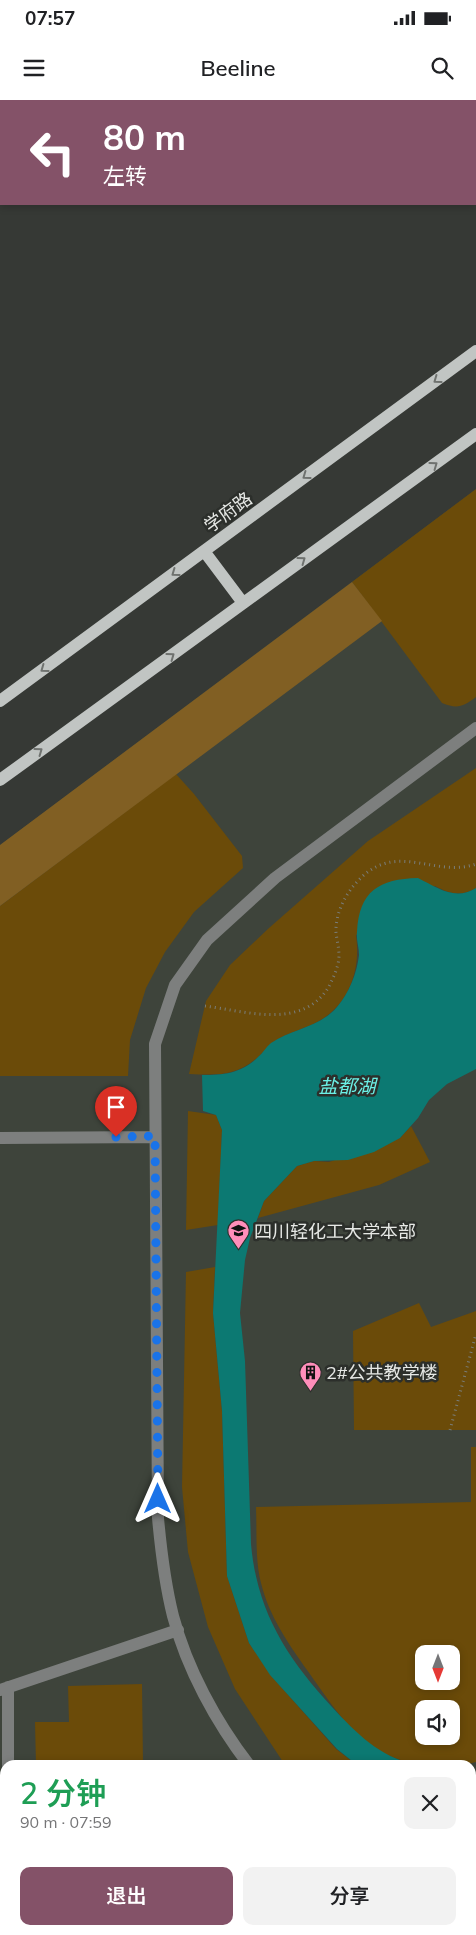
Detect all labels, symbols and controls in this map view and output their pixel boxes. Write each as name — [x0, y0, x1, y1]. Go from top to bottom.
text: 07:57 — [25, 6, 75, 30]
icon: menu — [20, 54, 48, 82]
text: Beeline — [200, 54, 276, 82]
icon: search — [428, 54, 456, 82]
text: 80 m — [103, 115, 186, 159]
icon: left — [20, 120, 85, 185]
text: 左转 — [103, 162, 147, 190]
one-way arrow — [433, 374, 443, 383]
one-way arrow — [428, 462, 437, 470]
one-way arrow — [303, 471, 312, 479]
street label: 学府路 — [199, 487, 257, 537]
one-way arrow — [296, 557, 306, 566]
one-way arrow — [171, 567, 181, 576]
one-way arrow — [165, 653, 175, 662]
one-way arrow — [40, 663, 50, 672]
one-way arrow — [33, 749, 42, 757]
water label: 盐都湖 — [318, 1074, 378, 1098]
pin — [95, 1086, 137, 1137]
icon: arrive — [102, 1093, 130, 1121]
school or university icon: 四川轻化工大学本部 — [226, 1219, 250, 1250]
place label: 四川轻化工大学本部 — [254, 1220, 416, 1243]
building icon: 2#公共教学楼 — [298, 1360, 322, 1391]
place label: 2#公共教学楼 — [326, 1361, 438, 1384]
position arrow — [131, 1472, 183, 1524]
north arrow — [415, 1645, 460, 1690]
map controls — [415, 1645, 460, 1745]
button: sound — [415, 1700, 460, 1745]
text: 2 分钟 — [20, 1774, 106, 1812]
button: close — [404, 1777, 456, 1829]
text: 90 m · 07:59 — [20, 1812, 112, 1832]
button: 退出 — [20, 1867, 233, 1925]
button: 分享 — [243, 1867, 456, 1925]

